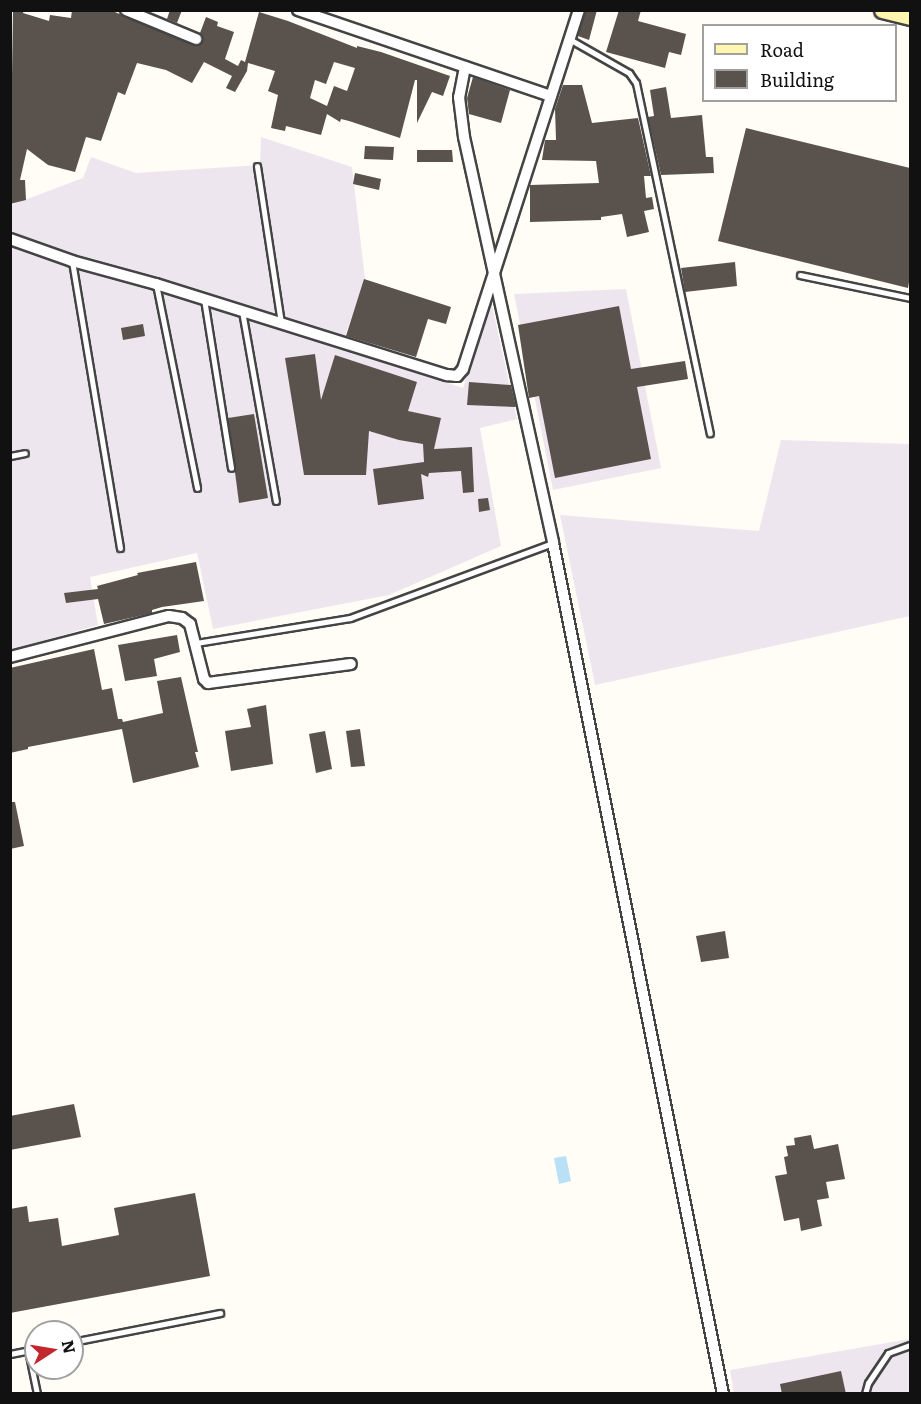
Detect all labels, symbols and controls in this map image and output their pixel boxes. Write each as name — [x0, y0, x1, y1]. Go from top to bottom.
legend — [702, 24, 897, 102]
text: Road — [760, 36, 804, 63]
text: Building — [760, 66, 834, 93]
north arrow — [24, 1320, 84, 1380]
text: N — [57, 1338, 83, 1356]

